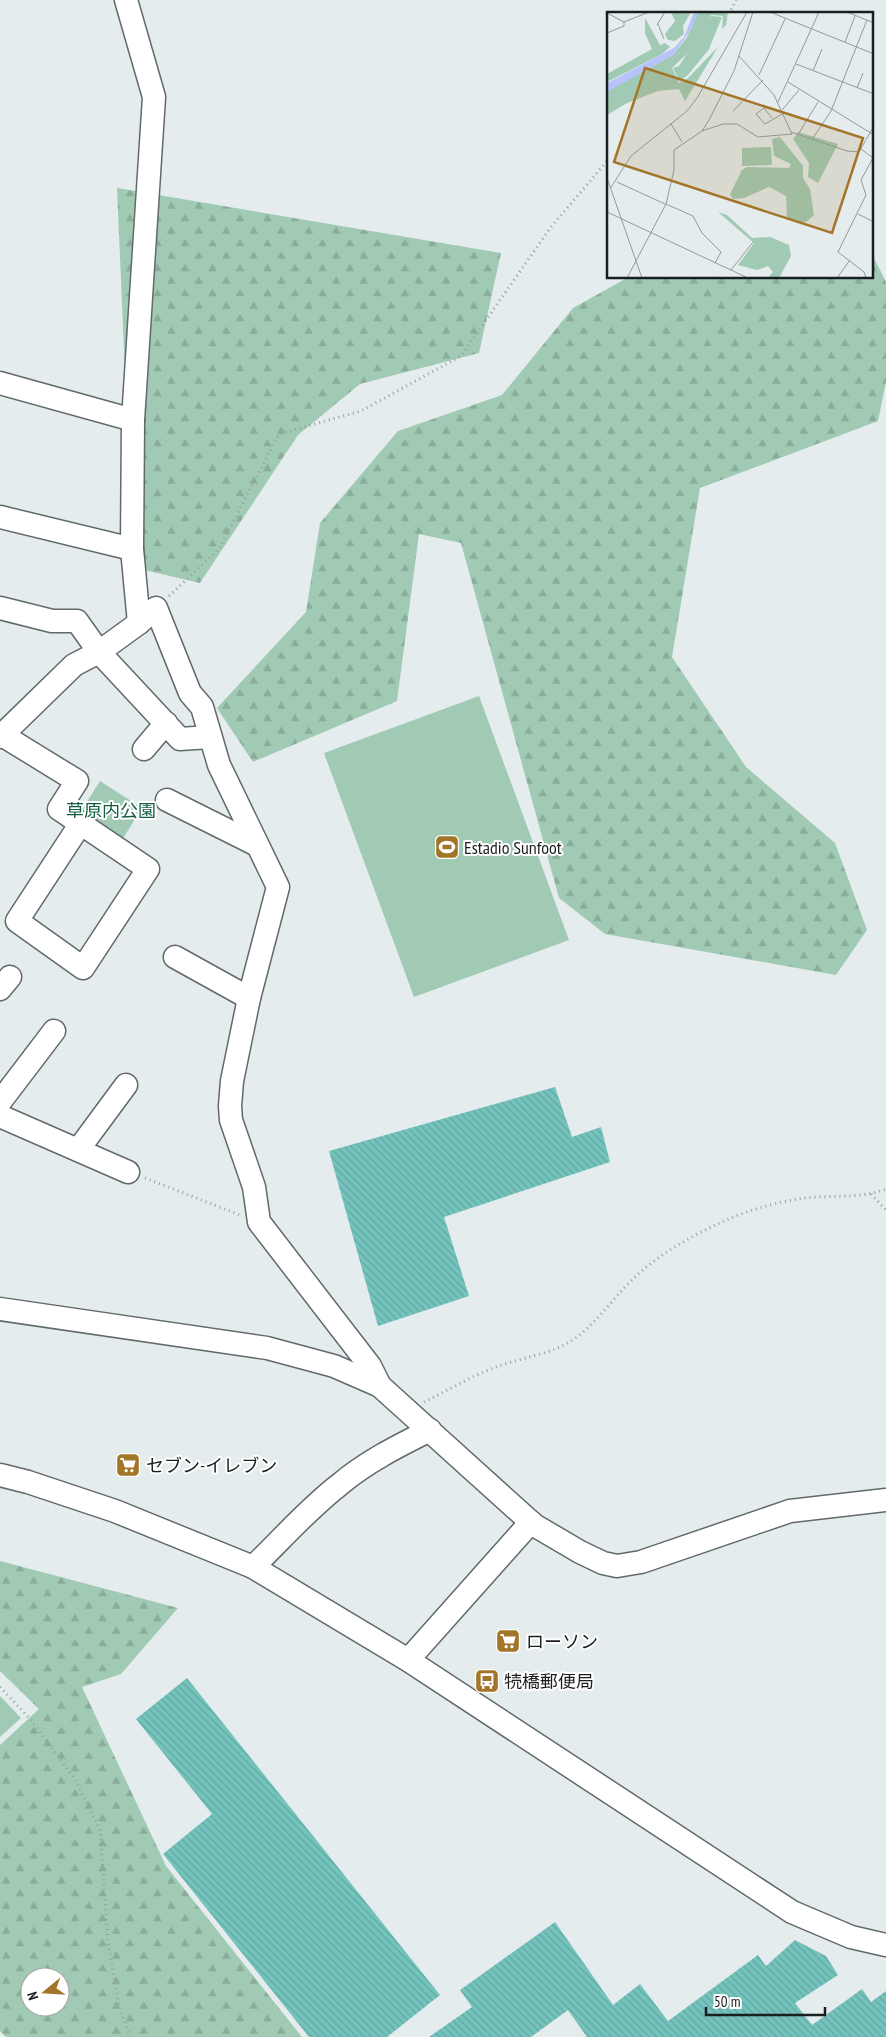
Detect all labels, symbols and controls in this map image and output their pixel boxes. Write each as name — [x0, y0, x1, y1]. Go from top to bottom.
inset map — [607, 12, 874, 279]
park label: 草原内公園 — [66, 799, 156, 822]
sports icon: Estadio Sunfoot — [434, 834, 460, 860]
place label: Estadio Sunfoot — [464, 836, 562, 859]
supermarket icon: セブン-イレブン — [115, 1452, 141, 1478]
place label: セブン-イレブン — [146, 1454, 277, 1477]
supermarket icon: ローソン — [495, 1628, 521, 1654]
place label: ローソン — [526, 1630, 598, 1653]
bus stop icon: 㸿橋郵便局 — [474, 1668, 500, 1694]
place label: 㸿橋郵便局 — [504, 1670, 594, 1693]
north arrow — [20, 1967, 70, 2017]
scale bar — [706, 1984, 825, 2016]
text: N — [23, 1990, 42, 2002]
text: 50 m — [714, 1992, 740, 2011]

